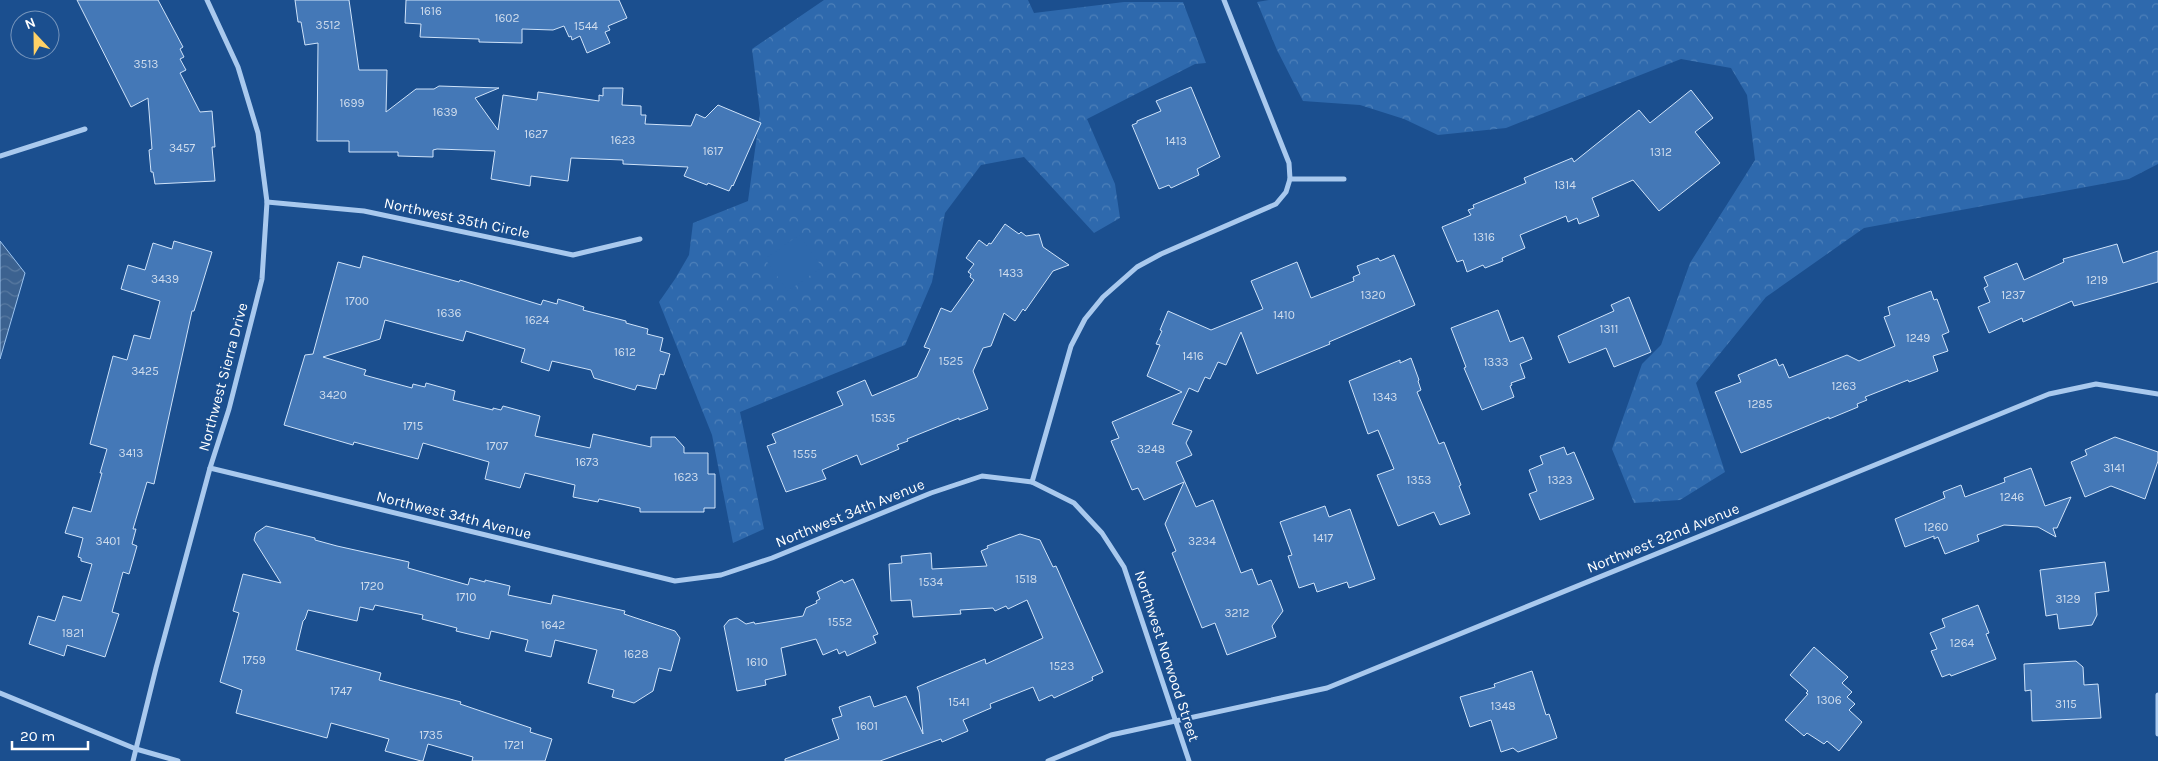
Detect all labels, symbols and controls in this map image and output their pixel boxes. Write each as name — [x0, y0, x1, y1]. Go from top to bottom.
house number: 1616 — [420, 4, 442, 18]
north arrow — [10, 10, 60, 60]
house number: 1602 — [495, 11, 519, 25]
text: N — [22, 14, 38, 33]
house number: 3512 — [316, 18, 340, 32]
house number: 1544 — [574, 19, 598, 33]
house number: 3513 — [134, 57, 158, 71]
house number: 1699 — [340, 96, 364, 110]
house number: 1639 — [433, 105, 457, 119]
house number: 1627 — [524, 127, 548, 141]
house number: 1623 — [611, 133, 635, 147]
house number: 1413 — [1165, 134, 1187, 148]
house number: 3457 — [169, 141, 195, 155]
house number: 1617 — [703, 144, 724, 158]
house number: 1312 — [1650, 145, 1672, 159]
house number: 1314 — [1554, 178, 1576, 192]
street label: Northwest 35th Circle — [382, 194, 532, 242]
house number: 1316 — [1473, 230, 1495, 244]
house number: 1433 — [999, 266, 1023, 280]
house number: 3439 — [151, 272, 179, 286]
house number: 1219 — [2086, 273, 2108, 287]
house number: 1320 — [1360, 288, 1386, 302]
house number: 1237 — [2001, 288, 2025, 302]
house number: 1700 — [345, 294, 369, 308]
street label: Northwest Sierra Drive — [194, 301, 252, 453]
house number: 1636 — [437, 306, 462, 320]
house number: 1410 — [1273, 308, 1295, 322]
house number: 1624 — [525, 313, 550, 327]
house number: 1311 — [1600, 322, 1618, 336]
house number: 1249 — [1906, 331, 1930, 345]
house number: 1612 — [614, 345, 636, 359]
house number: 1416 — [1182, 349, 1204, 363]
house number: 1525 — [939, 354, 963, 368]
house number: 1333 — [1483, 355, 1509, 369]
house number: 3425 — [131, 364, 159, 378]
house number: 1263 — [1832, 379, 1856, 393]
house number: 3420 — [319, 388, 347, 402]
house number: 1343 — [1373, 390, 1397, 404]
house number: 1285 — [1747, 397, 1773, 411]
house number: 1535 — [871, 411, 896, 425]
house number: 1715 — [403, 419, 423, 433]
house number: 1707 — [486, 439, 509, 453]
house number: 3248 — [1137, 442, 1165, 456]
house number: 3413 — [119, 446, 143, 460]
house number: 1555 — [793, 447, 817, 461]
house number: 1673 — [575, 455, 599, 469]
house number: 3141 — [2103, 461, 2125, 475]
house number: 1623 — [674, 470, 698, 484]
house number: 1353 — [1407, 473, 1431, 487]
house number: 1323 — [1547, 473, 1573, 487]
street label: Northwest 34th Avenue — [773, 475, 927, 551]
street label: Northwest 34th Avenue — [375, 487, 533, 543]
house number: 1246 — [2000, 490, 2024, 504]
street label: Northwest 32nd Avenue — [1584, 499, 1742, 577]
house number: 1260 — [1924, 520, 1948, 534]
house number: 1417 — [1313, 531, 1333, 545]
house number: 3401 — [96, 534, 120, 548]
house number: 3234 — [1188, 534, 1216, 548]
street label: Northwest Norwood Street — [1131, 568, 1203, 744]
house number: 1518 — [1015, 572, 1037, 586]
house number: 1534 — [919, 575, 944, 589]
house number: 1720 — [360, 579, 384, 593]
house number: 1710 — [456, 590, 476, 604]
house number: 3129 — [2056, 592, 2081, 606]
house number: 3212 — [1225, 606, 1250, 620]
house number: 1552 — [828, 615, 852, 629]
house number: 1642 — [541, 618, 565, 632]
house number: 1821 — [62, 626, 84, 640]
house number: 1264 — [1950, 636, 1975, 650]
house number: 1628 — [623, 647, 649, 661]
house number: 1759 — [242, 653, 266, 667]
house number: 1610 — [746, 655, 768, 669]
house number: 1523 — [1050, 659, 1074, 673]
house number: 1747 — [330, 684, 352, 698]
house number: 1306 — [1816, 693, 1842, 707]
house number: 1541 — [948, 695, 970, 709]
house number: 3115 — [2055, 697, 2077, 711]
house number: 1348 — [1490, 699, 1516, 713]
scale bar — [12, 718, 89, 750]
house number: 1601 — [856, 719, 878, 733]
text: 20 m — [20, 727, 55, 745]
house number: 1735 — [419, 728, 443, 742]
house number: 1721 — [504, 738, 524, 752]

